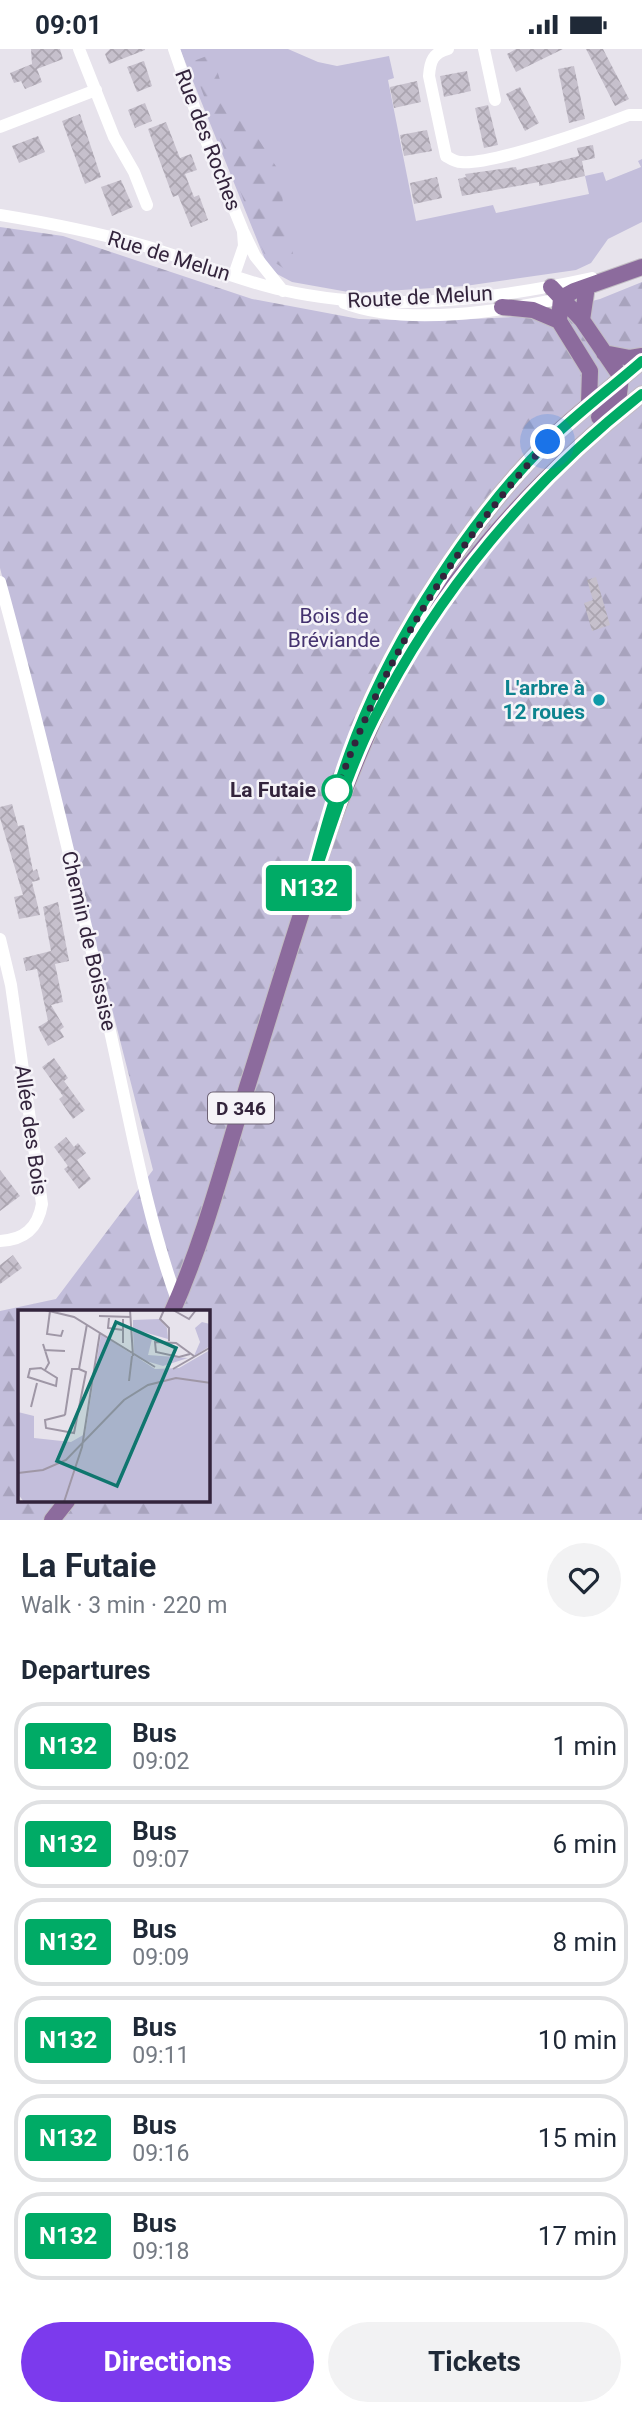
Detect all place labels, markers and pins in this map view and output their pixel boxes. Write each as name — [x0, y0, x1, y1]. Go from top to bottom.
place label: L'arbre à 12 roues — [503, 676, 585, 724]
marker: L'arbre à 12 roues — [591, 692, 607, 708]
marker: La Futaie — [322, 775, 352, 805]
place label: La Futaie — [230, 778, 316, 802]

